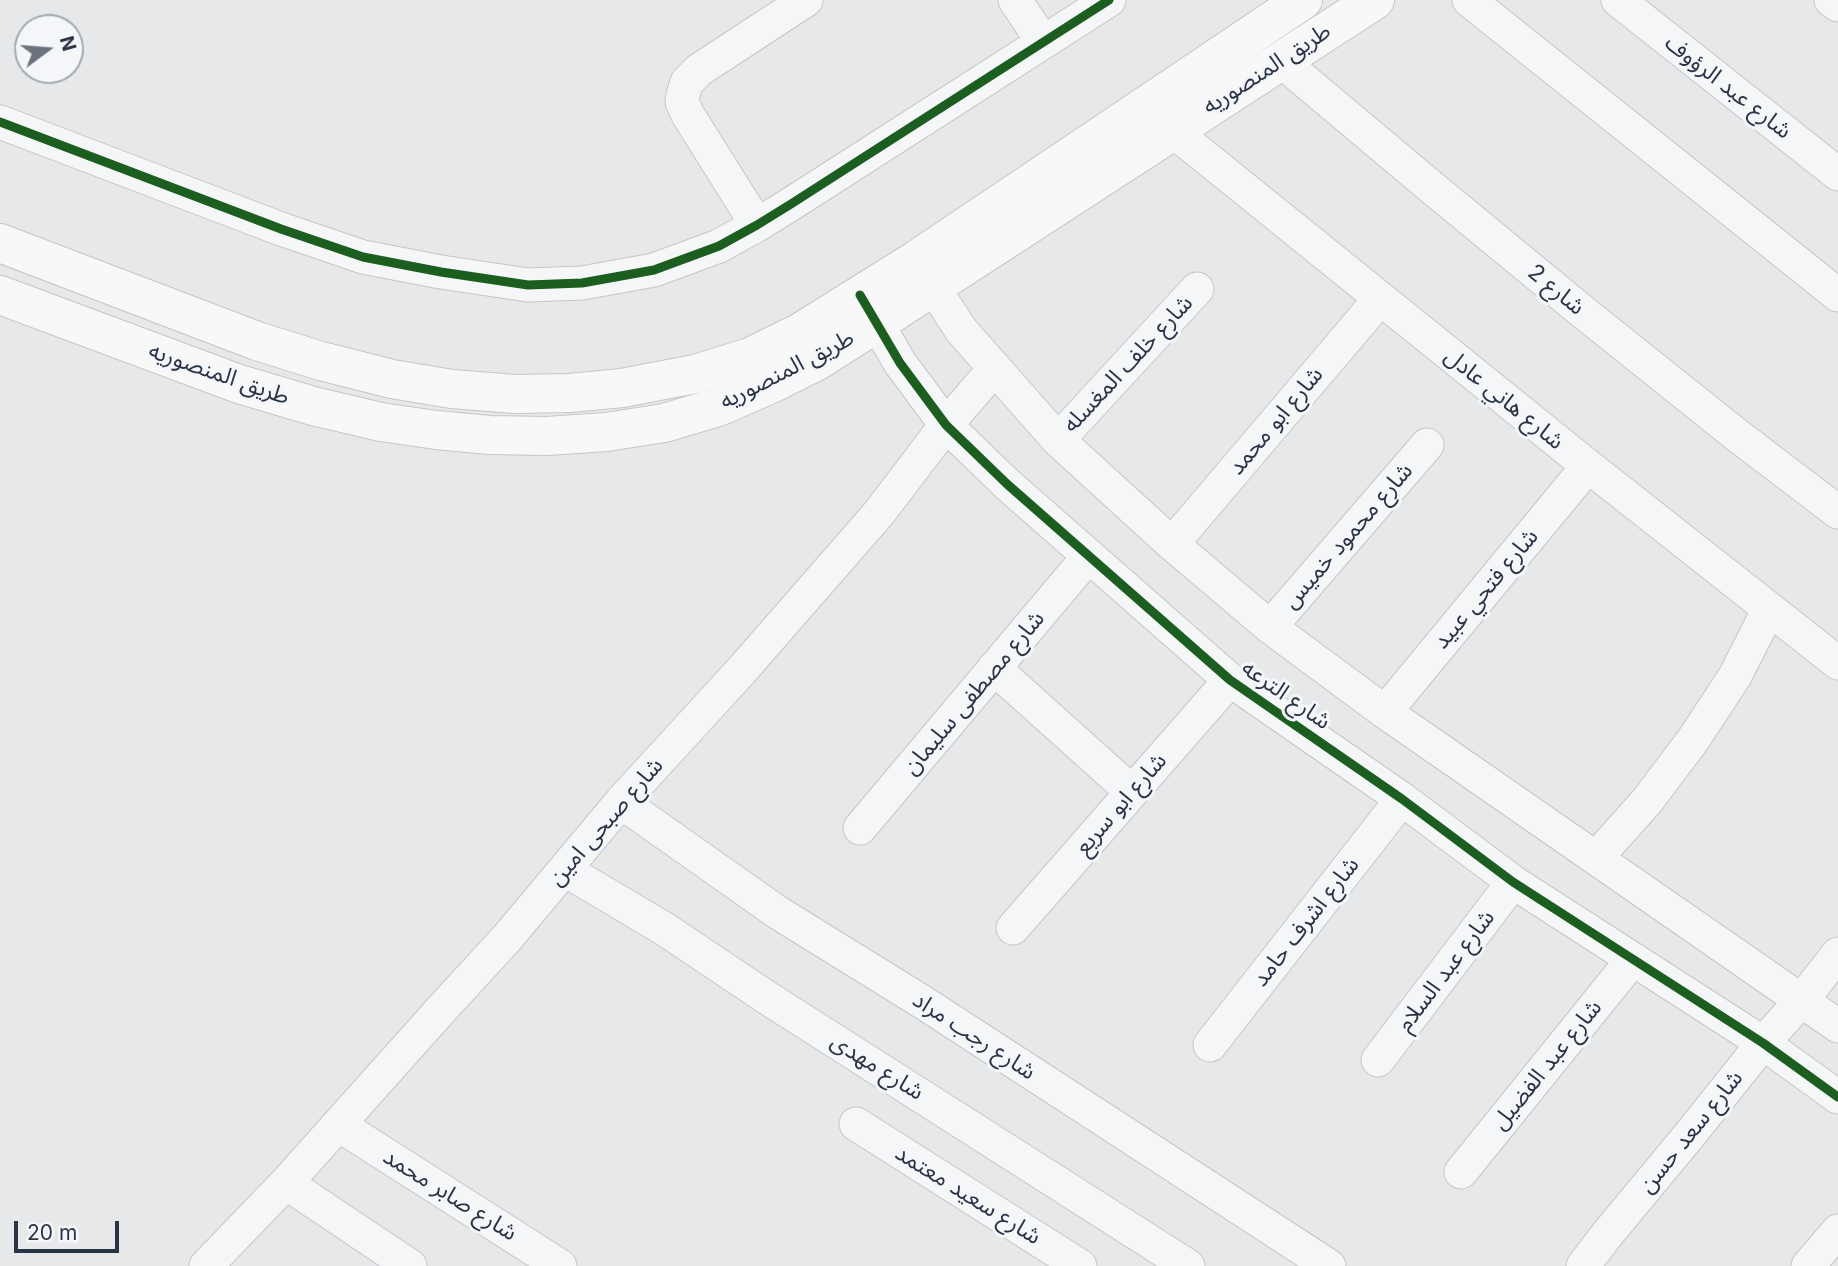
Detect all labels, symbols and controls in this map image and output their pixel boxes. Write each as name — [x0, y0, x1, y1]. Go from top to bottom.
north arrow — [14, 14, 84, 84]
street label: طريق المنصوريه — [1198, 17, 1336, 121]
street label: شارع عبد الرؤوف — [1659, 29, 1797, 145]
text: N — [55, 33, 81, 54]
street label: شارع 2 — [1522, 259, 1590, 321]
street label: شارع خلف المغسله — [1057, 290, 1199, 438]
street label: طريق المنصوريه — [715, 324, 859, 416]
street label: طريق المنصوريه — [145, 337, 293, 411]
street label: شارع هاني عادل — [1439, 342, 1569, 456]
street label: شارع ابو محمد — [1223, 361, 1329, 481]
street label: شارع محمود خميس — [1277, 457, 1419, 615]
street label: شارع فتحي عبيد — [1428, 523, 1544, 655]
street label: شارع مصطفى سليمان — [897, 605, 1051, 781]
street label: شارع الترعه — [1236, 654, 1336, 736]
street label: شارع ابو سريع — [1069, 747, 1173, 861]
street label: شارع صبحى امين — [543, 752, 669, 892]
street label: شارع اشرف حامد — [1247, 852, 1365, 992]
street label: شارع عبد السلام — [1391, 905, 1501, 1037]
street label: شارع رجب مراد — [907, 986, 1041, 1086]
street label: شارع عبد الفضيل — [1486, 994, 1608, 1136]
street label: شارع مهدى — [825, 1028, 929, 1106]
street label: شارع سعد حسن — [1633, 1065, 1749, 1199]
street label: شارع سعيد معتمد — [890, 1139, 1046, 1251]
street label: شارع صابر محمد — [378, 1143, 522, 1247]
scale bar — [18, 1206, 122, 1250]
text: 20 m — [27, 1220, 77, 1245]

